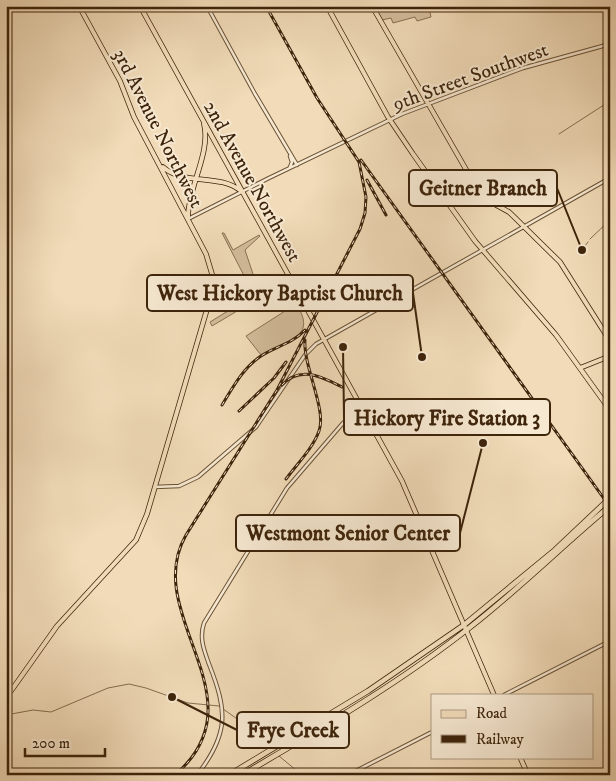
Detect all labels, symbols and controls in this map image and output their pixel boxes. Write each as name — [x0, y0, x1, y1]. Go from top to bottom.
street label: 9th Street Southwest — [388, 38, 552, 117]
street label: 3rd Avenue Northwest — [107, 45, 209, 212]
street label: 2nd Avenue Northwest — [197, 97, 306, 267]
callout: Geitner Branch — [409, 170, 557, 206]
text: Geitner Branch — [419, 176, 548, 202]
callout: West Hickory Baptist Church — [147, 275, 413, 311]
text: West Hickory Baptist Church — [156, 281, 404, 307]
callout: Hickory Fire Station 3 — [344, 399, 550, 435]
text: Hickory Fire Station 3 — [354, 406, 540, 432]
callout: Westmont Senior Center — [236, 515, 460, 551]
text: Westmont Senior Center — [245, 521, 451, 547]
legend — [431, 694, 594, 758]
text: Road — [476, 704, 508, 723]
callout: Frye Creek — [237, 712, 349, 748]
text: Frye Creek — [247, 718, 340, 744]
scale bar — [25, 726, 105, 758]
text: Railway — [476, 730, 524, 749]
text: 200 m — [32, 734, 70, 753]

